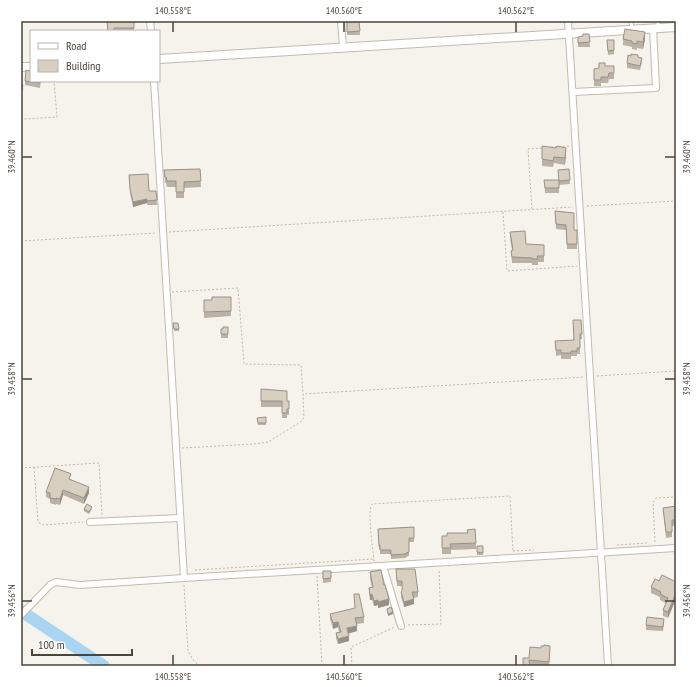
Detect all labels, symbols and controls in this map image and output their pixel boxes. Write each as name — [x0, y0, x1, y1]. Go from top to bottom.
text: 140.558°E — [155, 4, 191, 17]
text: 140.560°E — [326, 4, 362, 17]
text: 140.562°E — [498, 4, 534, 17]
legend — [30, 30, 160, 82]
text: Road — [66, 38, 86, 53]
text: Building — [66, 58, 101, 73]
text: 39.460°N — [5, 140, 18, 174]
text: 39.460°N — [680, 140, 693, 174]
text: 39.458°N — [5, 362, 18, 396]
text: 39.458°N — [680, 362, 693, 396]
text: 39.456°N — [5, 584, 18, 618]
text: 39.456°N — [680, 584, 693, 618]
scale bar — [32, 631, 132, 657]
text: 100 m — [38, 637, 65, 652]
text: 140.558°E — [155, 670, 191, 683]
text: 140.560°E — [326, 670, 362, 683]
text: 140.562°E — [498, 670, 534, 683]

